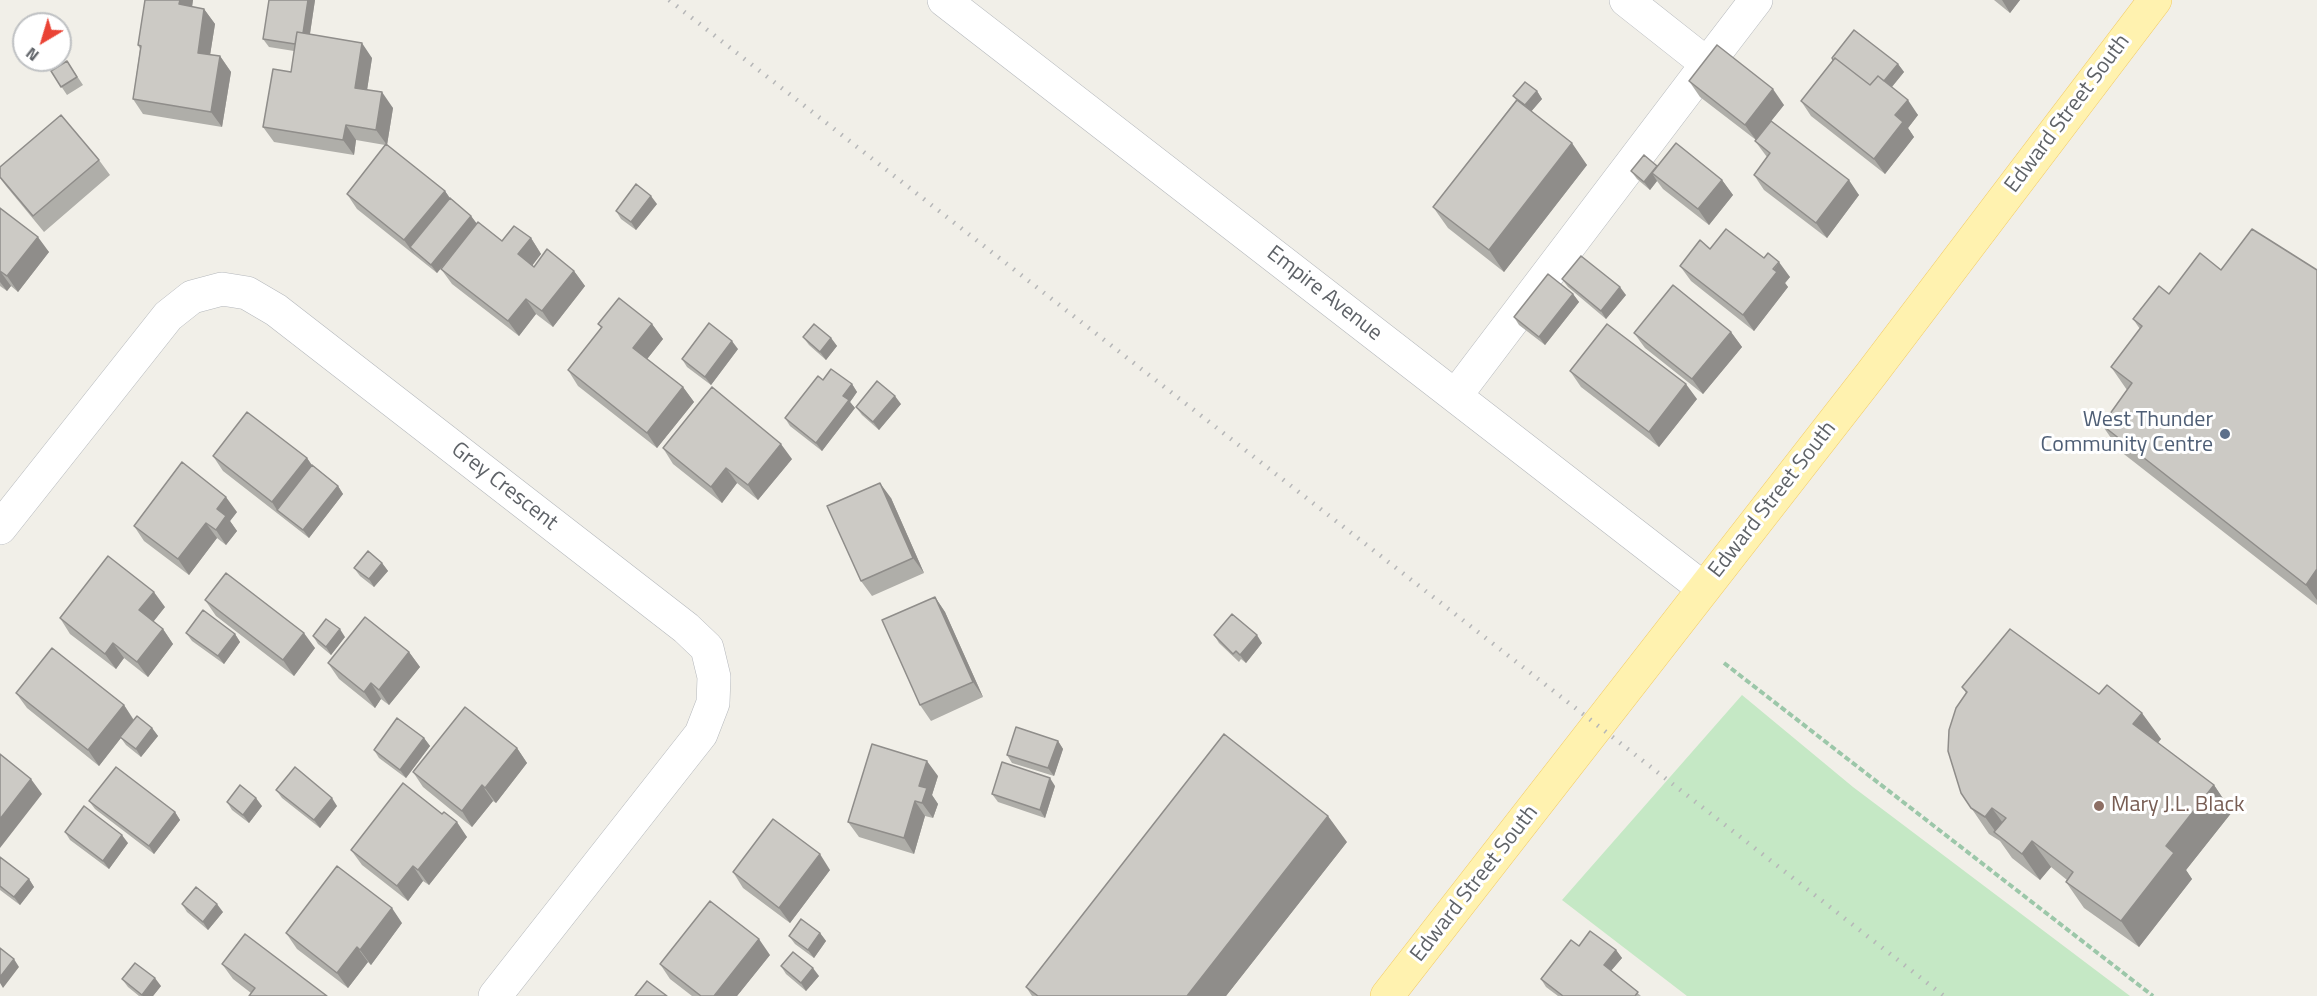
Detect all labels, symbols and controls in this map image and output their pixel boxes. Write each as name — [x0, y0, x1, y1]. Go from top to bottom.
north arrow — [12, 12, 72, 72]
street label: Edward Street South — [2000, 30, 2136, 198]
text: N — [20, 42, 44, 67]
street label: Empire Avenue — [1261, 241, 1387, 347]
place label: West Thunder Community Centre — [2041, 408, 2213, 460]
street label: Edward Street South — [1704, 416, 1842, 584]
marker: West Thunder Community Centre — [2218, 427, 2232, 441]
street label: Grey Crescent — [445, 437, 563, 537]
place label: Mary J.L. Black — [2111, 793, 2245, 819]
marker: Mary J.L. Black — [2092, 799, 2106, 813]
street label: Edward Street South — [1406, 800, 1544, 968]

